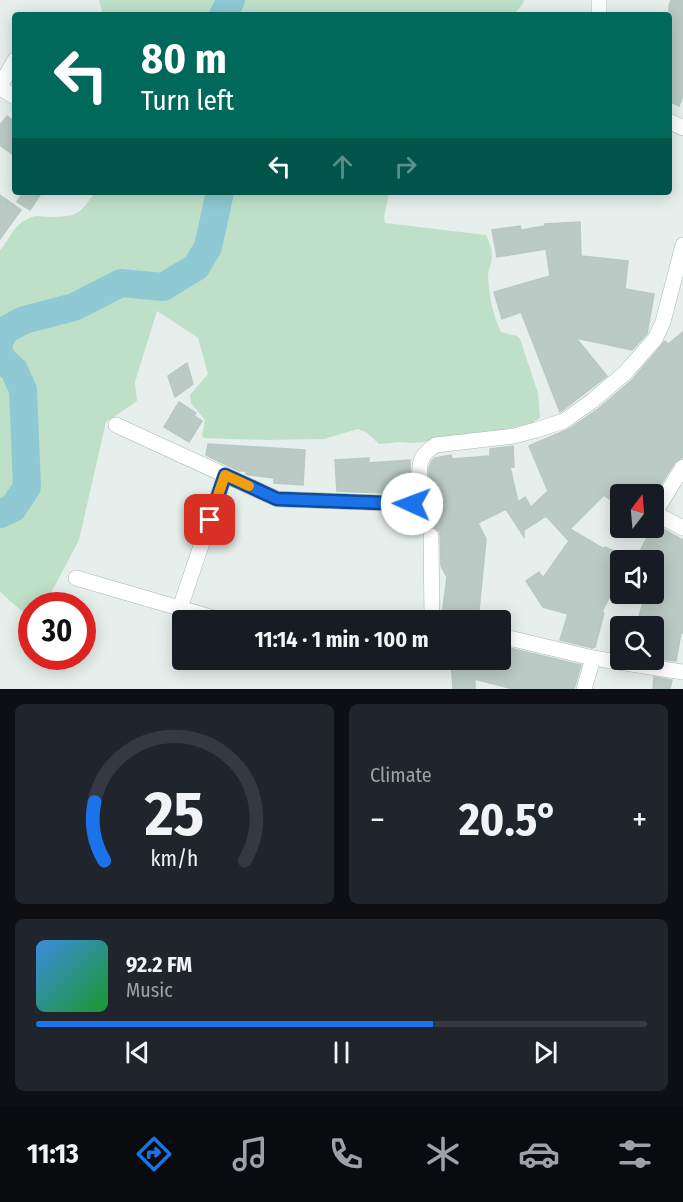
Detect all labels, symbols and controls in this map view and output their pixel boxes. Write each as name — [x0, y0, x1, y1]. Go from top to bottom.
text: 80 m — [141, 34, 227, 84]
icon: left — [42, 36, 120, 114]
text: Turn left — [141, 85, 234, 117]
icon: left — [263, 150, 296, 183]
icon: ahead — [326, 150, 359, 183]
icon: right — [389, 150, 422, 183]
position arrow — [380, 472, 444, 536]
north arrow — [610, 484, 664, 538]
map controls — [610, 484, 664, 670]
pin — [184, 494, 235, 545]
icon: arrive — [193, 503, 226, 536]
button: sound — [610, 550, 664, 604]
speed limit sign: 30 — [18, 592, 96, 670]
button: search — [610, 616, 664, 670]
text: 11:14 · 1 min · 100 m — [254, 626, 429, 653]
text: Climate — [370, 763, 432, 787]
text: 25 — [144, 777, 204, 852]
text: 20.5° — [459, 793, 558, 847]
text: − — [370, 800, 385, 840]
text: + — [632, 800, 647, 840]
text: km/h — [151, 846, 198, 872]
text: 92.2 FM — [126, 951, 192, 978]
text: Music — [126, 978, 173, 1002]
icon: previous — [121, 1036, 154, 1069]
icon: pause — [325, 1036, 358, 1069]
icon: next — [529, 1036, 562, 1069]
icon: directions — [133, 1133, 175, 1175]
icon: music — [229, 1133, 271, 1175]
icon: phone — [325, 1133, 367, 1175]
icon: climate — [422, 1133, 464, 1175]
icon: car — [518, 1133, 560, 1175]
icon: filters — [614, 1133, 656, 1175]
text: 11:13 — [27, 1138, 79, 1170]

